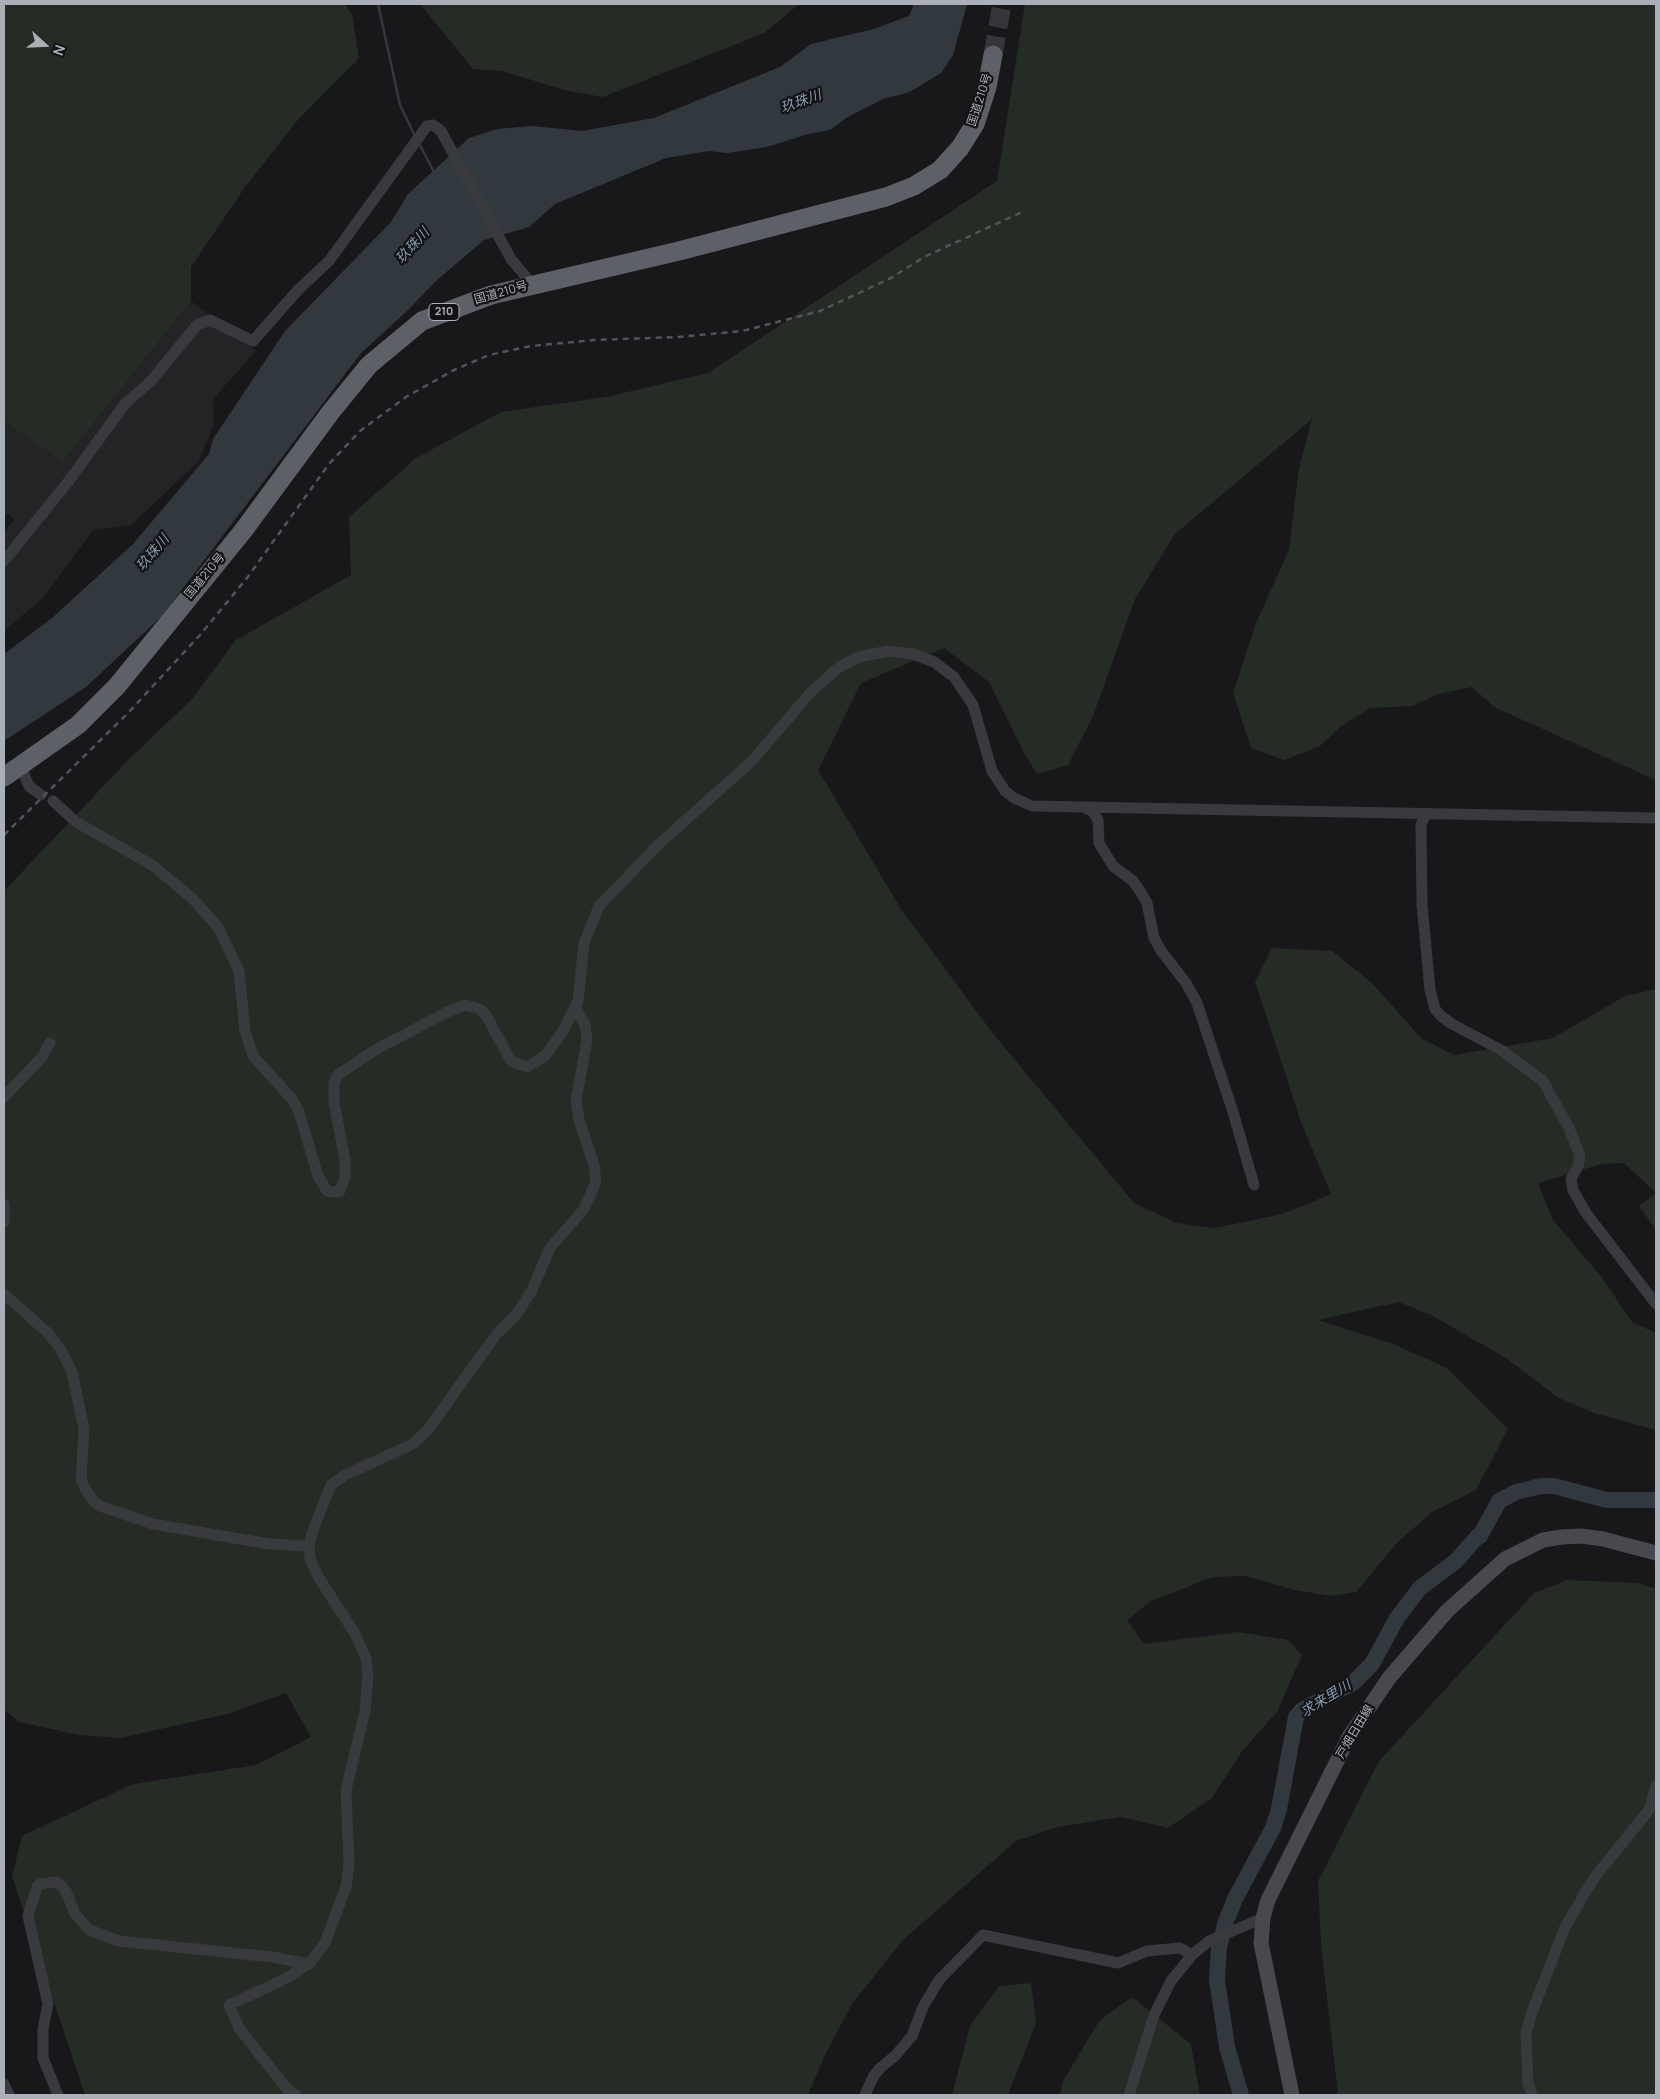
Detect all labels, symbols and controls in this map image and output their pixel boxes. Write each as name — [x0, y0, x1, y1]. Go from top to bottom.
north arrow — [20, 20, 70, 70]
text: N — [49, 42, 70, 58]
street label: 国道210号 — [965, 72, 995, 128]
water label: 玖珠川 — [778, 87, 824, 117]
water label: 玖珠川 — [393, 225, 433, 267]
street label: 国道210号 — [473, 279, 529, 307]
road number: 210 — [429, 304, 459, 320]
water label: 玖珠川 — [133, 532, 173, 574]
street label: 国道210号 — [182, 550, 228, 602]
water label: 求来里川 — [1298, 1677, 1354, 1721]
street label: 戸畑日田線 — [1333, 1703, 1377, 1761]

